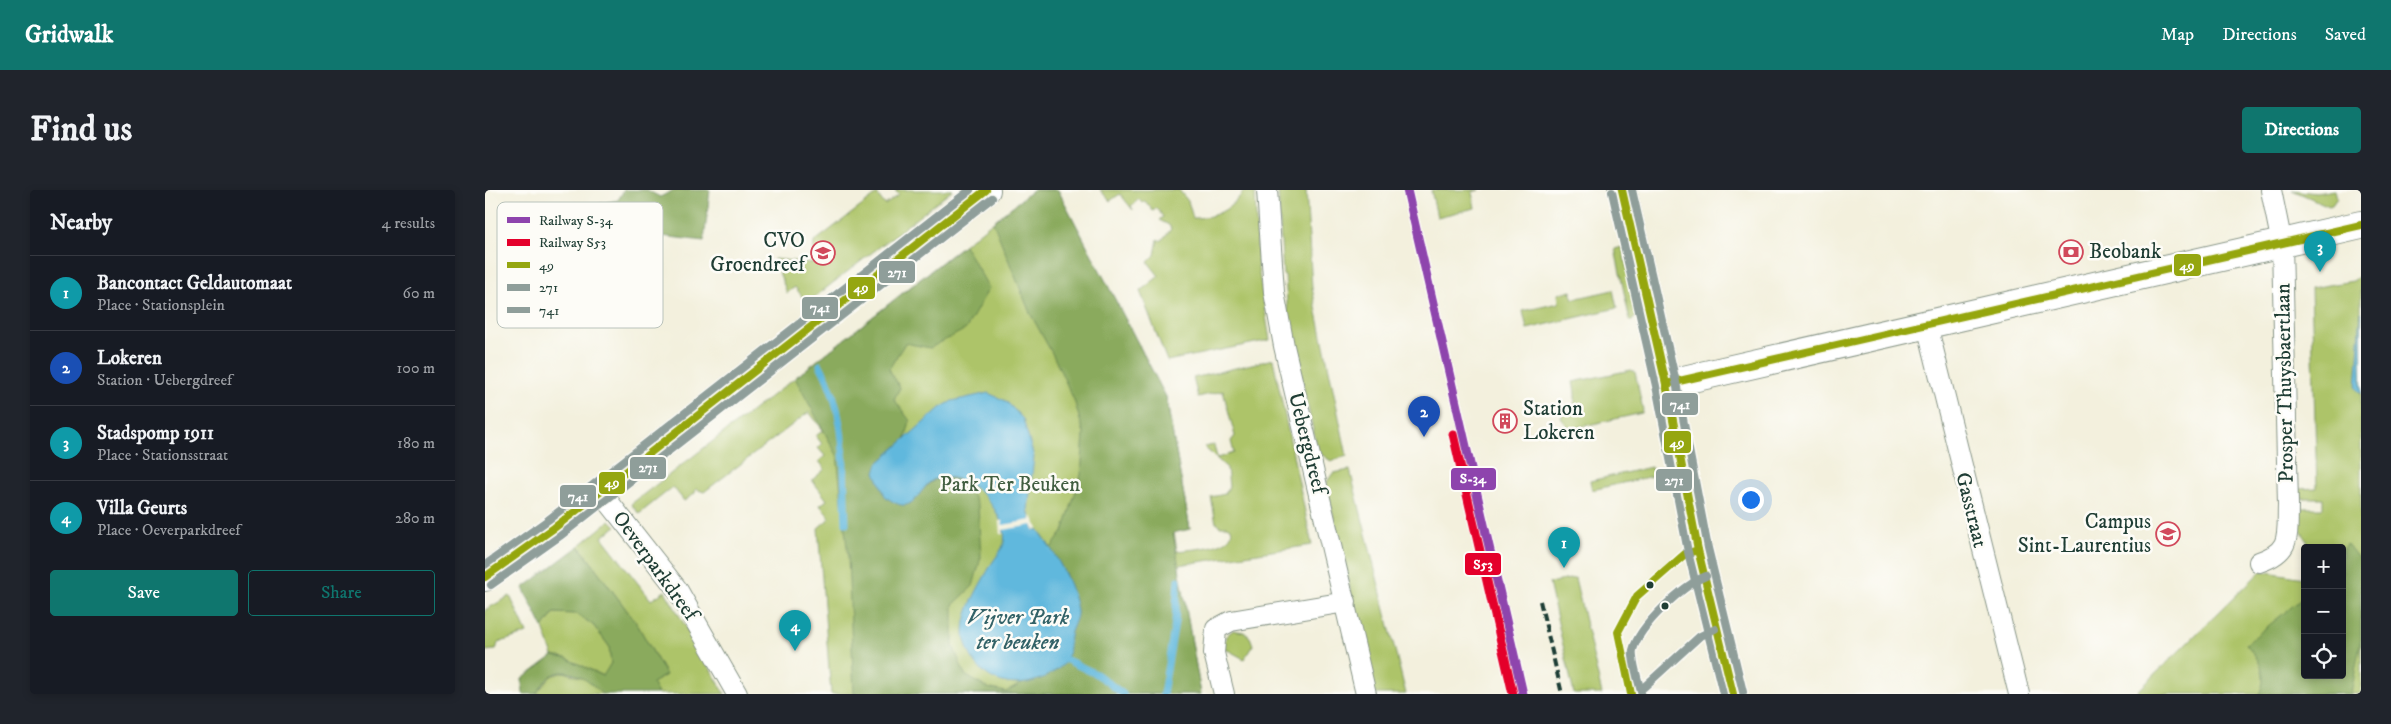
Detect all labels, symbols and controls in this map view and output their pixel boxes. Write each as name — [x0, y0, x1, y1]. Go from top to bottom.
text: Gridwalk — [25, 20, 113, 50]
text: Map — [2161, 24, 2194, 46]
text: Directions — [2222, 24, 2297, 46]
text: Saved — [2325, 24, 2366, 46]
button: Directions — [2242, 107, 2361, 153]
text: Find us — [30, 108, 132, 152]
legend — [497, 202, 663, 328]
text: Nearby — [50, 210, 112, 236]
text: Railway S-34 — [539, 212, 614, 230]
text: 4 results — [382, 213, 435, 233]
place label: CVO Groendreef — [710, 228, 808, 278]
pin: 3 — [2304, 231, 2336, 272]
text: Railway S53 — [539, 234, 606, 252]
bank icon: Beobank — [2058, 239, 2084, 265]
place label: Beobank — [2089, 239, 2162, 265]
school or university icon: CVO Groendreef — [810, 240, 836, 266]
line badge: 49 — [2173, 253, 2202, 277]
text: 49 — [539, 257, 554, 275]
text: 49 — [2178, 257, 2195, 275]
line badge: 271 — [878, 260, 916, 284]
text: 271 — [887, 264, 907, 282]
text: Bancontact Geldautomaat — [97, 272, 292, 295]
line badge: 49 — [847, 276, 876, 300]
text: 271 — [539, 279, 558, 297]
text: 49 — [852, 279, 869, 297]
text: 1 — [63, 283, 69, 303]
text: 60 m — [403, 283, 435, 303]
street label: Prosper Thuysbaertlaan — [2270, 283, 2300, 483]
text: Place · Stationsplein — [97, 295, 225, 315]
line badge: 741 — [801, 296, 839, 320]
text: 741 — [810, 299, 830, 317]
text: 741 — [539, 302, 559, 320]
text: Lokeren — [97, 347, 162, 370]
text: 2 — [62, 358, 70, 378]
text: 100 m — [397, 358, 435, 378]
text: Station · Uebergdreef — [97, 370, 232, 390]
street label: Uebergdreef — [1282, 390, 1333, 500]
line badge: 741 — [1661, 392, 1699, 416]
pin: 2 — [1408, 396, 1440, 437]
place label: Station Lokeren — [1523, 396, 1595, 446]
text: 741 — [1670, 396, 1690, 414]
building icon: Station Lokeren — [1492, 408, 1518, 434]
text: Stadspomp 1911 — [97, 422, 214, 445]
line badge: 49 — [1663, 430, 1692, 454]
text: 3 — [63, 433, 69, 453]
text: 180 m — [397, 433, 435, 453]
text: 49 — [1668, 434, 1685, 452]
text: Place · Stationsstraat — [97, 445, 228, 465]
line badge: 271 — [629, 456, 667, 480]
text: 271 — [638, 459, 658, 477]
line badge: S-34 — [1450, 467, 1497, 491]
line badge: 271 — [1655, 468, 1693, 492]
text: S-34 — [1460, 470, 1487, 488]
street label: Gasstraat — [1949, 470, 1993, 551]
line badge: 49 — [598, 471, 626, 495]
park label: Park Ter Beuken — [940, 472, 1080, 498]
text: 271 — [1664, 472, 1684, 490]
text: 49 — [603, 474, 620, 492]
line badge: 741 — [559, 484, 597, 508]
your location — [1738, 487, 1764, 513]
text: 741 — [568, 488, 588, 506]
text: Villa Geurts — [97, 497, 187, 520]
street label: Oeverparkdreef — [607, 506, 705, 629]
text: 4 — [61, 508, 71, 528]
text: 280 m — [395, 508, 435, 528]
place label: Campus Sint-Laurentius — [2018, 509, 2151, 559]
text: Place · Oeverparkdreef — [97, 520, 240, 540]
school or university icon: Campus Sint-Laurentius — [2155, 521, 2181, 547]
pin: 1 — [1548, 527, 1580, 568]
map controls — [2301, 544, 2346, 679]
button: + — [2301, 544, 2346, 589]
line badge: S53 — [1464, 552, 1502, 576]
text: S53 — [1473, 556, 1493, 574]
button: Save — [50, 570, 238, 616]
button: Share — [248, 570, 435, 616]
unlabelled marker — [1645, 580, 1655, 590]
button: − — [2301, 589, 2346, 634]
unlabelled marker — [1660, 601, 1670, 611]
water label: Vijver Park ter beuken — [967, 604, 1070, 656]
pin: 4 — [779, 610, 811, 651]
button: locate — [2301, 634, 2346, 679]

